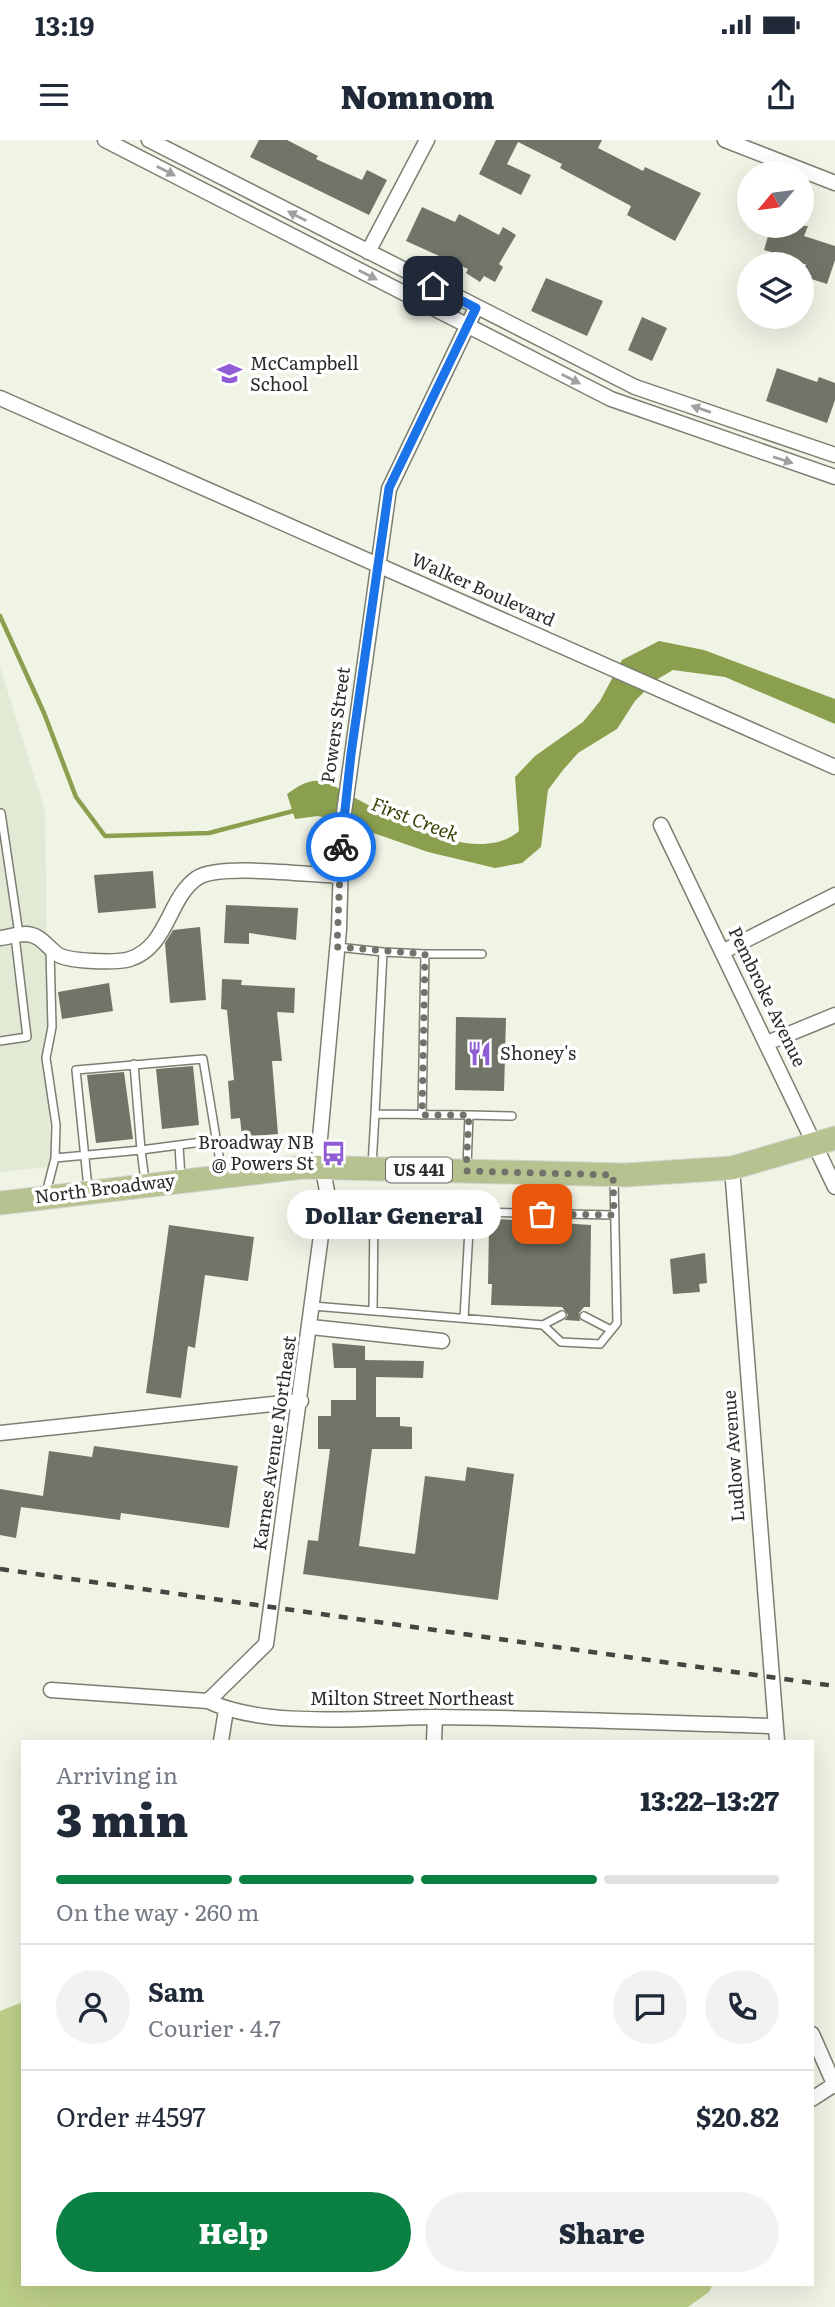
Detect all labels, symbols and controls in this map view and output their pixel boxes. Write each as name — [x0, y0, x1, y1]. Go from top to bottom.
text: 13:19 — [35, 5, 95, 44]
text: Nomnom — [340, 71, 495, 119]
icon: menu — [35, 76, 73, 114]
icon: share — [762, 76, 800, 114]
north arrow — [737, 161, 814, 238]
map controls — [737, 161, 814, 329]
one-way arrow — [156, 165, 176, 176]
one-way arrow — [288, 210, 307, 222]
button: layers — [737, 252, 814, 329]
pin — [403, 256, 463, 316]
icon: home — [414, 267, 452, 305]
one-way arrow — [358, 270, 378, 281]
place label: McCampbell School — [250, 349, 359, 397]
school or university icon: McCampbell School — [216, 360, 244, 388]
one-way arrow — [561, 373, 581, 384]
one-way arrow — [690, 403, 711, 414]
one-way arrow — [772, 455, 793, 466]
street label: Walker Boulevard — [407, 545, 560, 633]
street label: Powers Street — [313, 664, 356, 785]
water label: First Creek — [368, 789, 464, 848]
courier — [306, 812, 376, 882]
icon: bike — [322, 828, 360, 866]
street label: Pembroke Avenue — [723, 922, 814, 1071]
place label: Shoney's — [500, 1039, 576, 1066]
restaurant icon: Shoney's — [466, 1040, 494, 1068]
place label: Broadway NB @ Powers St — [198, 1128, 315, 1176]
bus stop icon: Broadway NB @ Powers St — [320, 1139, 348, 1167]
road number: US 441 — [386, 1158, 452, 1182]
street label: North Broadway — [33, 1165, 177, 1210]
pin — [512, 1184, 572, 1244]
callout: Dollar General — [286, 1190, 500, 1238]
icon: bag — [523, 1195, 561, 1233]
text: Dollar General — [305, 1197, 483, 1231]
street label: Karnes Avenue Northeast — [245, 1333, 302, 1552]
street label: Ludlow Avenue — [714, 1389, 751, 1523]
street label: Milton Street Northeast — [310, 1684, 515, 1711]
text: Arriving in — [56, 1757, 178, 1791]
text: 13:22–13:27 — [640, 1780, 779, 1819]
text: 3 min — [56, 1783, 188, 1851]
text: On the way · 260 m — [56, 1894, 259, 1928]
button: person — [56, 1970, 130, 2044]
button: chat — [613, 1970, 687, 2044]
button: phone — [705, 1970, 779, 2044]
text: Sam — [148, 1971, 204, 2010]
text: Courier · 4.7 — [148, 2010, 281, 2044]
text: Order #4597 — [56, 2096, 206, 2135]
text: $20.82 — [696, 2096, 779, 2135]
button: Help — [56, 2192, 411, 2272]
button: Share — [425, 2192, 779, 2272]

